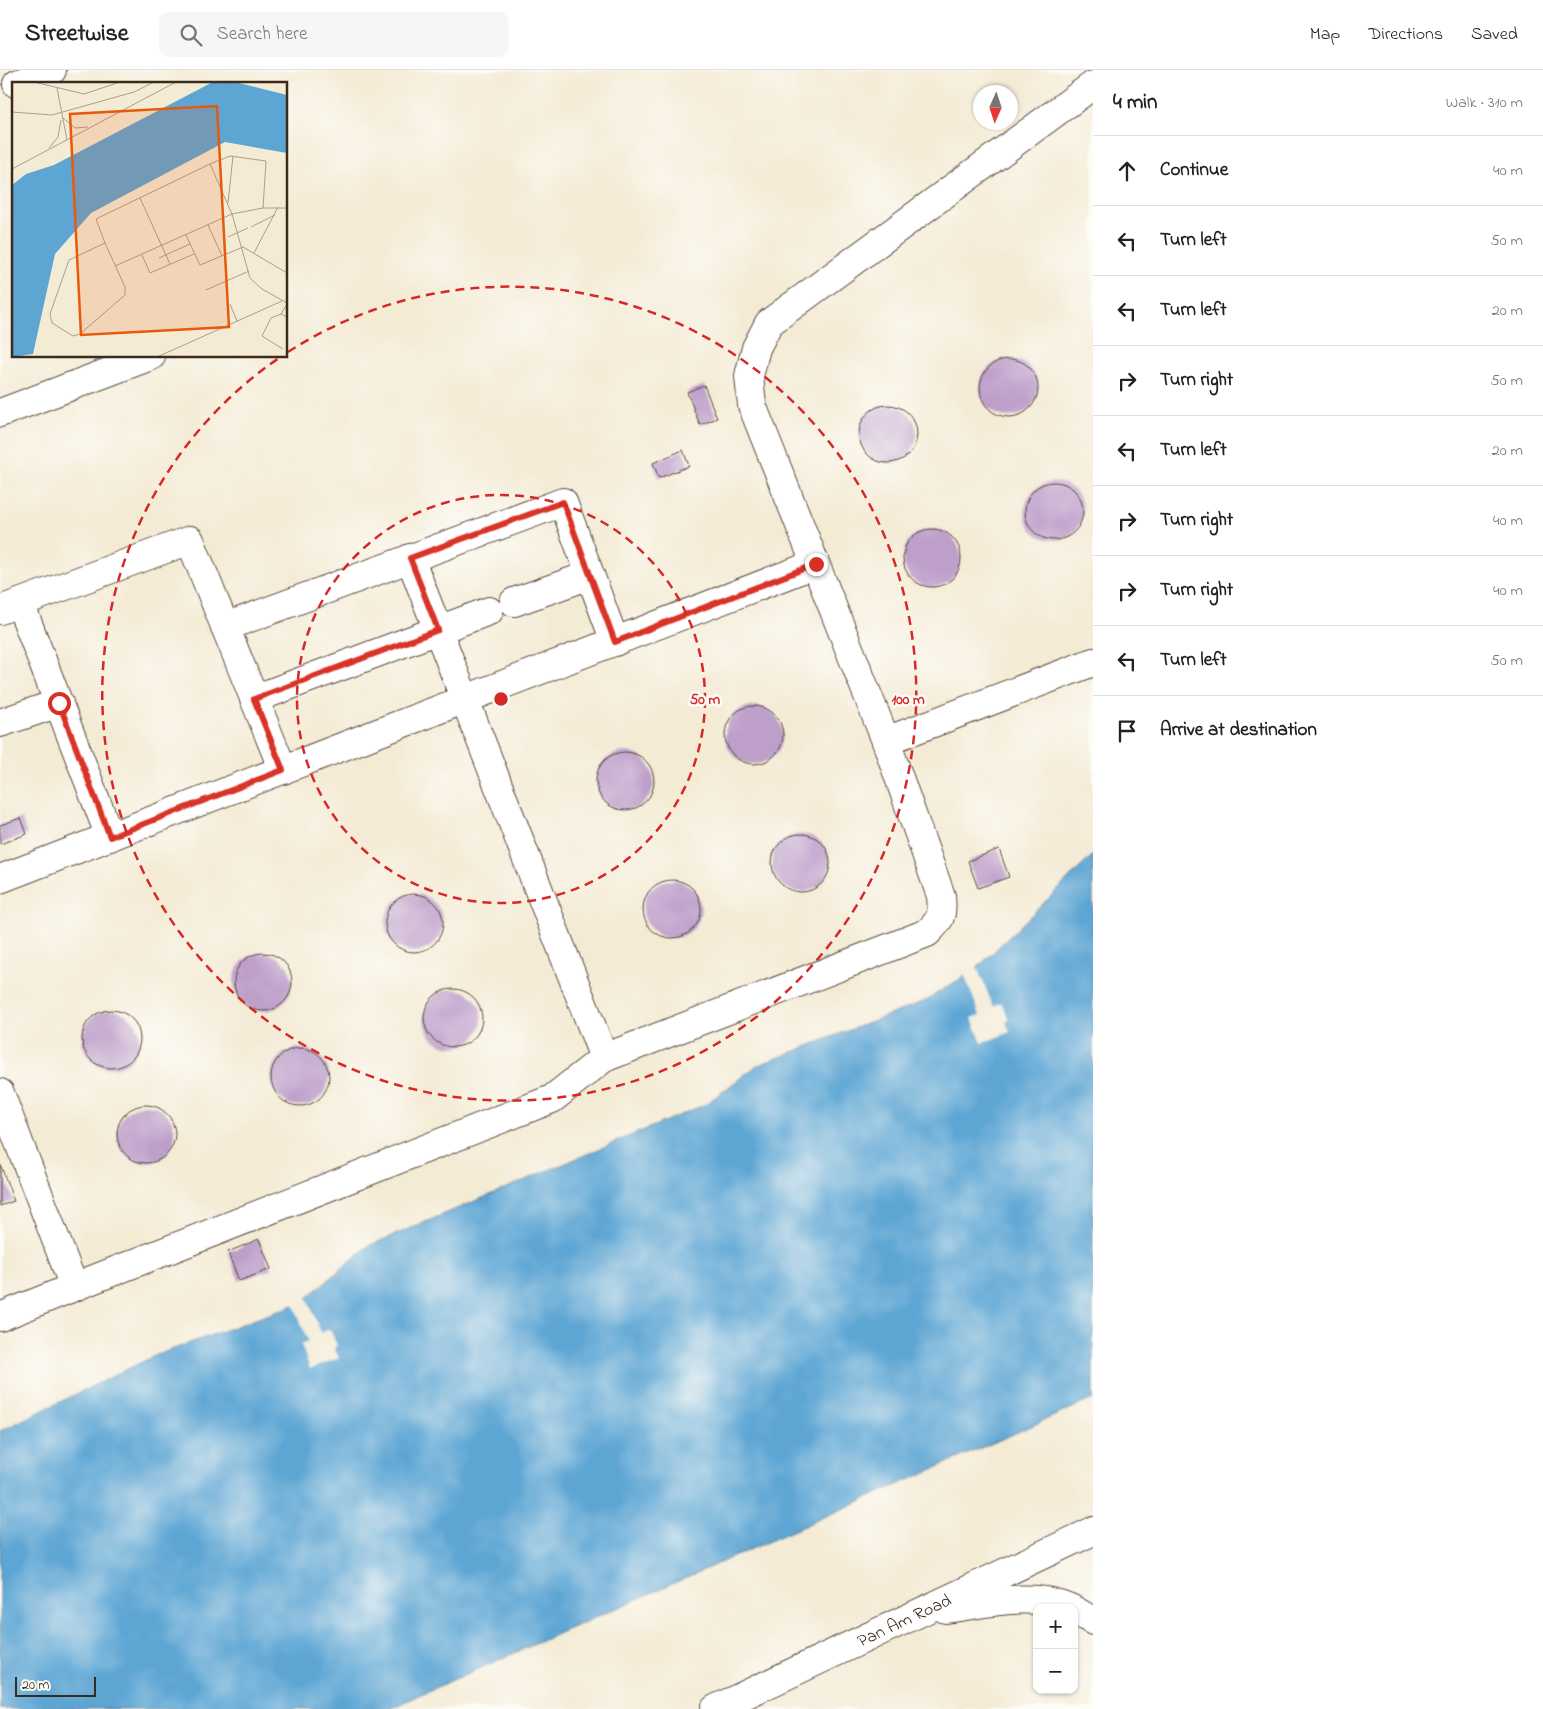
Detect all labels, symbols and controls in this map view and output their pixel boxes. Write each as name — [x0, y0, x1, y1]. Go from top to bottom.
search box — [159, 12, 509, 57]
text: Streetwise — [25, 17, 129, 52]
icon: search — [177, 21, 205, 49]
text: Search here — [217, 21, 308, 48]
text: Map — [1310, 22, 1340, 48]
text: Directions — [1368, 22, 1443, 48]
text: Saved — [1471, 22, 1518, 48]
inset map — [12, 82, 288, 358]
north arrow — [973, 85, 1018, 130]
text: 4 min — [1113, 88, 1157, 118]
text: Walk · 310 m — [1446, 91, 1523, 115]
icon: ahead — [1113, 157, 1141, 185]
text: Continue — [1160, 157, 1228, 184]
text: 40 m — [1493, 159, 1523, 183]
icon: left — [1113, 227, 1141, 255]
text: Turn left — [1160, 227, 1227, 254]
text: 50 m — [1491, 229, 1523, 253]
icon: left — [1113, 297, 1141, 325]
text: Turn left — [1160, 297, 1227, 324]
text: 20 m — [1492, 299, 1523, 323]
icon: right — [1113, 367, 1141, 395]
text: Turn right — [1160, 367, 1233, 394]
text: 50 m — [1491, 369, 1523, 393]
icon: left — [1113, 437, 1141, 465]
text: Turn left — [1160, 437, 1227, 464]
text: 20 m — [1492, 439, 1523, 463]
icon: right — [1113, 507, 1141, 535]
text: Turn right — [1160, 507, 1233, 534]
text: 40 m — [1493, 509, 1523, 533]
route end — [805, 553, 828, 576]
icon: right — [1113, 577, 1141, 605]
text: Turn right — [1160, 577, 1233, 604]
text: 40 m — [1493, 579, 1523, 603]
icon: left — [1113, 647, 1141, 675]
text: Turn left — [1160, 647, 1227, 674]
text: 50 m — [1491, 649, 1523, 673]
text: 50 m — [690, 689, 721, 711]
text: 100 m — [891, 689, 925, 711]
centre of rings — [492, 690, 510, 708]
route start — [48, 692, 71, 715]
icon: arrive — [1113, 717, 1141, 745]
text: Arrive at destination — [1160, 717, 1317, 744]
street label: Pan Am Road — [854, 1588, 956, 1655]
map controls — [1033, 1604, 1078, 1694]
button: + — [1033, 1604, 1078, 1649]
button: − — [1033, 1649, 1078, 1694]
scale bar — [15, 1674, 96, 1697]
text: 20 m — [22, 1675, 49, 1696]

